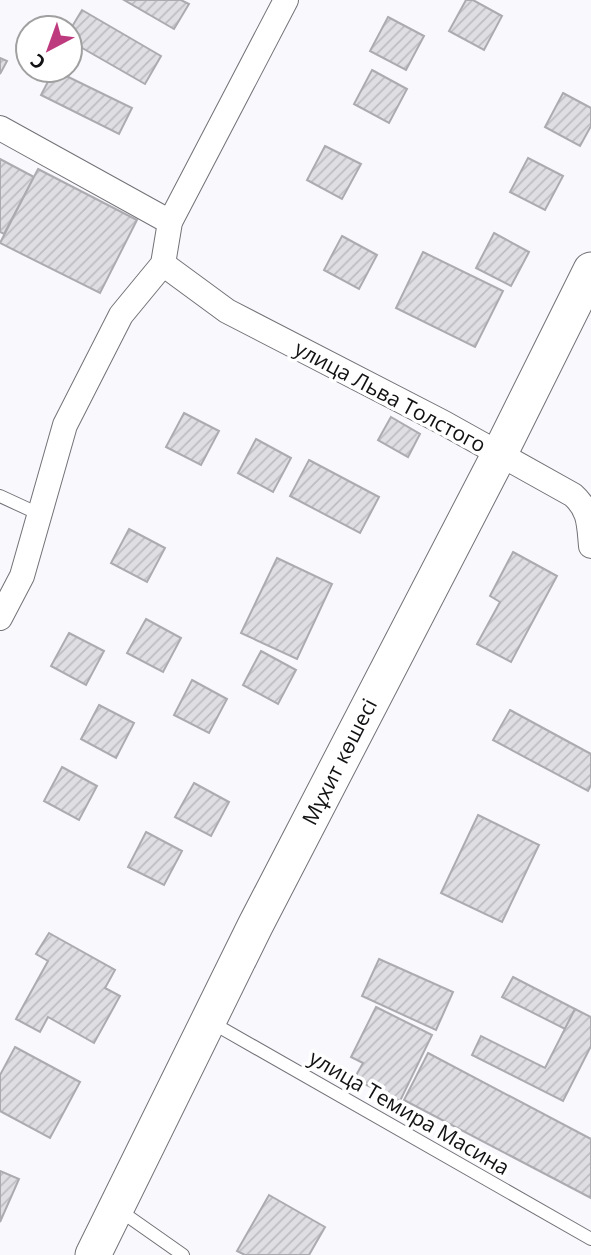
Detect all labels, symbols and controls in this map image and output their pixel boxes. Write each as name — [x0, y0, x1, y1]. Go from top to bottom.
north arrow — [14, 14, 84, 84]
text: С — [25, 48, 51, 76]
street label: улица Льва Толстого — [290, 334, 491, 458]
street label: Мұхит көшесі — [295, 694, 383, 830]
street label: улица Темира Масина — [304, 1043, 515, 1181]

